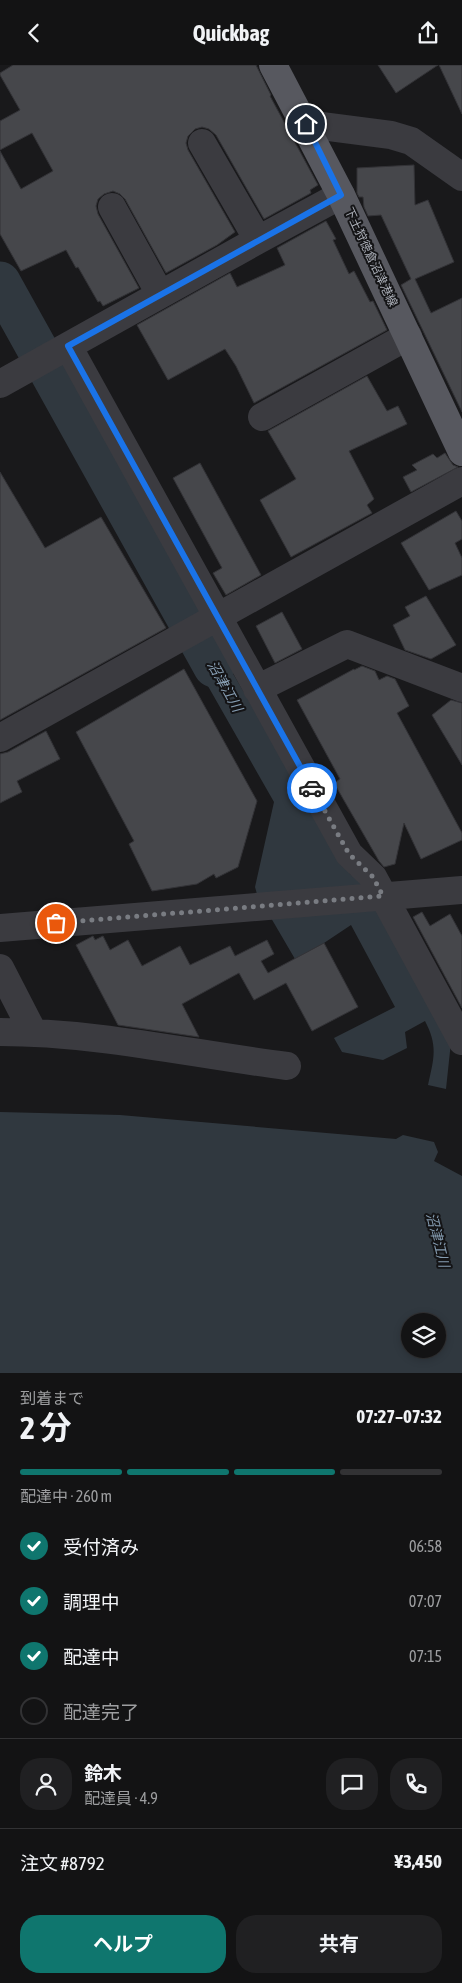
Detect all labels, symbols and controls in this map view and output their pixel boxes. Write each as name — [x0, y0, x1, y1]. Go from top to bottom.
icon: back — [20, 19, 48, 47]
icon: share — [414, 19, 442, 47]
text: Quickbag — [193, 20, 269, 46]
pin — [285, 103, 327, 145]
icon: home — [292, 110, 320, 138]
street label: 下土狩徳倉沼津港線 — [342, 205, 400, 309]
water label: 沼津江川 — [204, 658, 247, 716]
courier — [287, 763, 337, 813]
icon: car — [298, 774, 326, 802]
pin — [35, 902, 77, 944]
icon: bag — [42, 909, 70, 937]
water label: 沼津江川 — [423, 1211, 453, 1271]
map controls — [401, 1313, 446, 1358]
button: layers — [401, 1313, 446, 1358]
text: 到着まで — [20, 1389, 84, 1407]
text: 07:27–07:32 — [356, 1405, 442, 1427]
text: 2 分 — [20, 1409, 71, 1446]
text: 配達中 · 260 m — [20, 1487, 112, 1505]
icon: check — [20, 1532, 48, 1560]
text: 受付済み — [63, 1536, 139, 1558]
text: 06:58 — [409, 1537, 442, 1555]
icon: check — [20, 1587, 48, 1615]
text: 調理中 — [63, 1591, 120, 1613]
text: 07:07 — [409, 1592, 442, 1610]
icon: check — [20, 1642, 48, 1670]
text: 配達中 — [63, 1646, 120, 1668]
text: 07:15 — [409, 1647, 442, 1665]
text: 配達完了 — [63, 1701, 139, 1723]
button: person — [20, 1758, 72, 1810]
button: chat — [326, 1758, 378, 1810]
button: phone — [390, 1758, 442, 1810]
text: 鈴木 — [84, 1762, 122, 1784]
text: 配達員 · 4.9 — [84, 1789, 158, 1807]
text: ¥3,450 — [394, 1850, 442, 1872]
text: 注文 #8792 — [20, 1852, 105, 1874]
button: ヘルプ — [20, 1915, 226, 1973]
button: 共有 — [236, 1915, 442, 1973]

